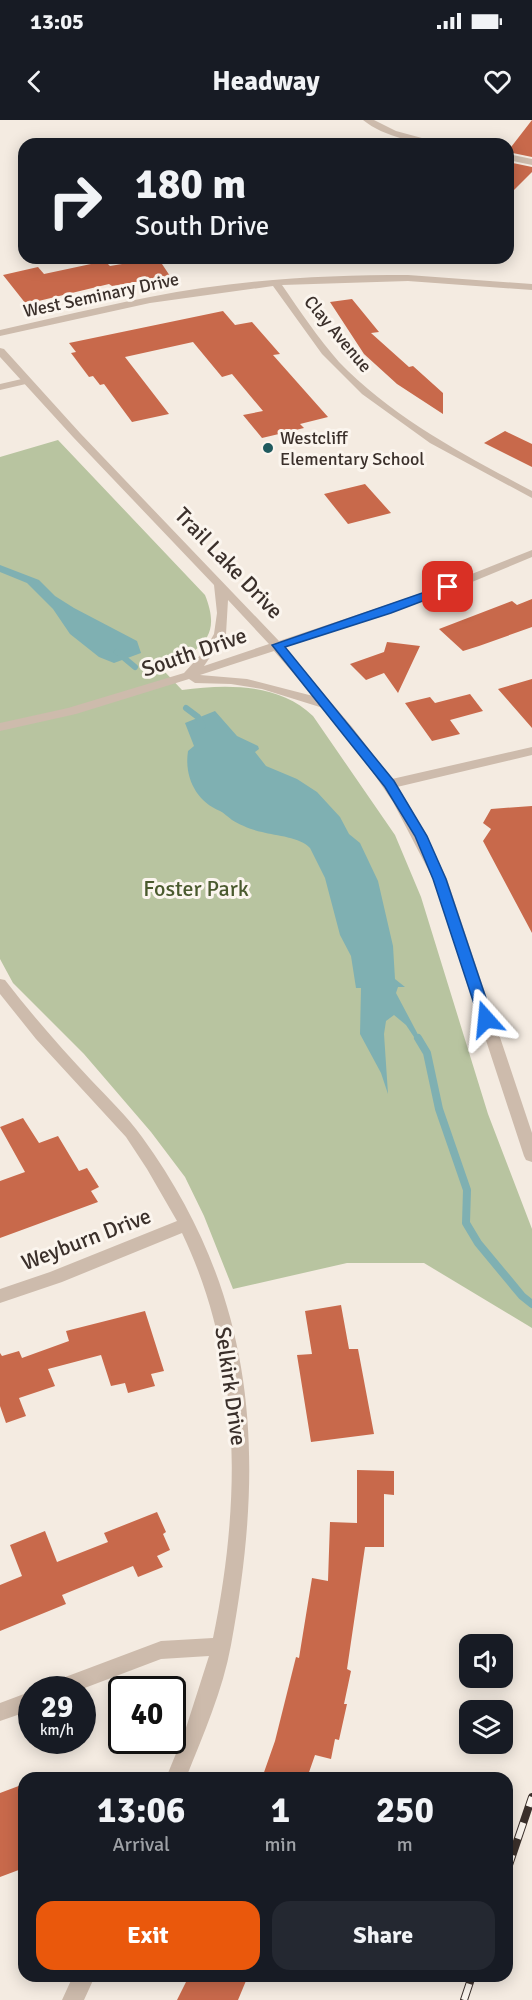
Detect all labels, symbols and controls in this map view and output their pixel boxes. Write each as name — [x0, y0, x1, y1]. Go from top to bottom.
text: 13:05 — [30, 8, 84, 35]
icon: back — [18, 65, 51, 98]
text: Headway — [212, 65, 320, 98]
icon: heart — [481, 65, 514, 98]
text: 180 m — [135, 159, 246, 210]
icon: right — [36, 162, 114, 240]
text: South Drive — [135, 210, 269, 243]
street label: West Seminary Drive — [21, 268, 181, 322]
street label: Clay Avenue — [299, 291, 377, 377]
place label: Westcliff Elementary School — [280, 427, 425, 470]
marker: Westcliff Elementary School — [261, 441, 275, 455]
street label: Trail Lake Drive — [169, 502, 289, 624]
pin — [422, 561, 473, 612]
icon: arrive — [431, 570, 464, 603]
street label: South Drive — [138, 621, 250, 683]
park label: Foster Park — [143, 875, 249, 902]
position arrow — [454, 987, 518, 1051]
street label: Weyburn Drive — [17, 1202, 155, 1276]
street label: Selkirk Drive — [209, 1325, 253, 1447]
map controls — [459, 1634, 513, 1754]
button: sound — [459, 1634, 513, 1688]
speed limit sign: 40 — [108, 1676, 186, 1754]
text: 29 — [41, 1689, 73, 1726]
button: layers — [459, 1700, 513, 1754]
text: km/h — [40, 1721, 74, 1739]
text: 13:06 — [97, 1788, 185, 1833]
text: 1 — [271, 1788, 290, 1833]
text: 250 — [376, 1788, 434, 1833]
text: Arrival — [112, 1832, 170, 1857]
text: min — [264, 1832, 297, 1857]
text: m — [397, 1832, 413, 1857]
button: Exit — [36, 1901, 260, 1970]
button: Share — [272, 1901, 495, 1970]

